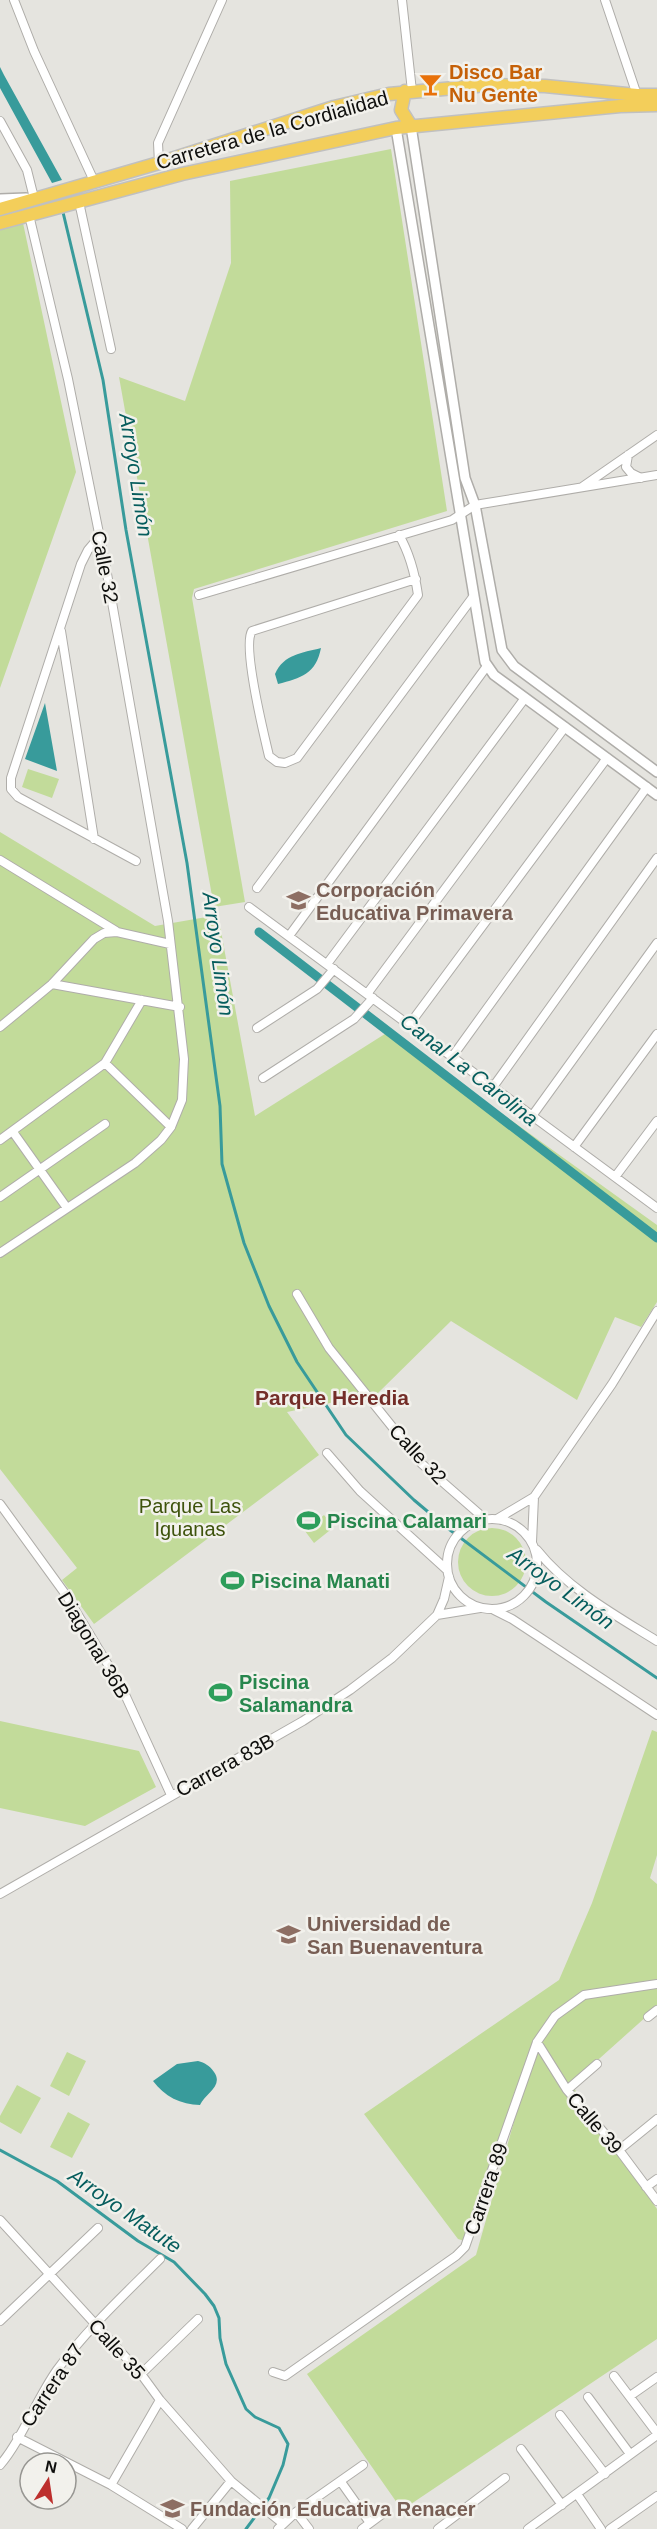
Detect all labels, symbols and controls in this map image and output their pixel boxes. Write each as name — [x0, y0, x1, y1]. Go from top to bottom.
place label: Disco Bar Nu Gente — [449, 61, 543, 106]
bar icon: Disco Bar Nu Gente — [418, 71, 444, 97]
street label: Carretera de la Cordialidad — [154, 86, 390, 174]
water label: Arroyo Limón — [115, 409, 158, 538]
street label: Calle 32 — [87, 529, 123, 605]
place label: Corporación Educativa Primavera — [316, 879, 514, 924]
school or university icon: Corporación Educativa Primavera — [285, 888, 311, 914]
water label: Arroyo Limón — [198, 889, 239, 1017]
water label: Canal La Carolina — [396, 1009, 543, 1130]
district label: Parque Heredia — [255, 1386, 409, 1409]
street label: Calle 32 — [385, 1420, 451, 1488]
park label: Parque Las Iguanas — [139, 1495, 241, 1540]
sports icon: Piscina Calamari — [296, 1508, 322, 1534]
place label: Piscina Calamari — [327, 1510, 487, 1532]
water label: Arroyo Limón — [502, 1540, 619, 1634]
sports icon: Piscina Manati — [220, 1568, 246, 1594]
place label: Piscina Manati — [251, 1570, 390, 1592]
street label: Diagonal 36B — [54, 1588, 134, 1702]
place label: Piscina Salamandra — [239, 1671, 353, 1716]
sports icon: Piscina Salamandra — [208, 1680, 234, 1706]
street label: Carrera 83B — [172, 1729, 278, 1801]
place label: Universidad de San Buenaventura — [307, 1913, 483, 1958]
school or university icon: Universidad de San Buenaventura — [276, 1922, 302, 1948]
street label: Calle 39 — [563, 2088, 627, 2158]
street label: Carrera 89 — [460, 2140, 512, 2238]
water label: Arroyo Matute — [63, 2162, 186, 2258]
street label: Calle 35 — [84, 2314, 150, 2384]
street label: Carrera 87 — [16, 2339, 88, 2431]
north arrow — [18, 2451, 78, 2511]
text: N — [44, 2457, 58, 2476]
school or university icon: Fundación Educativa Renacer — [159, 2496, 185, 2522]
place label: Fundación Educativa Renacer — [190, 2498, 476, 2520]

